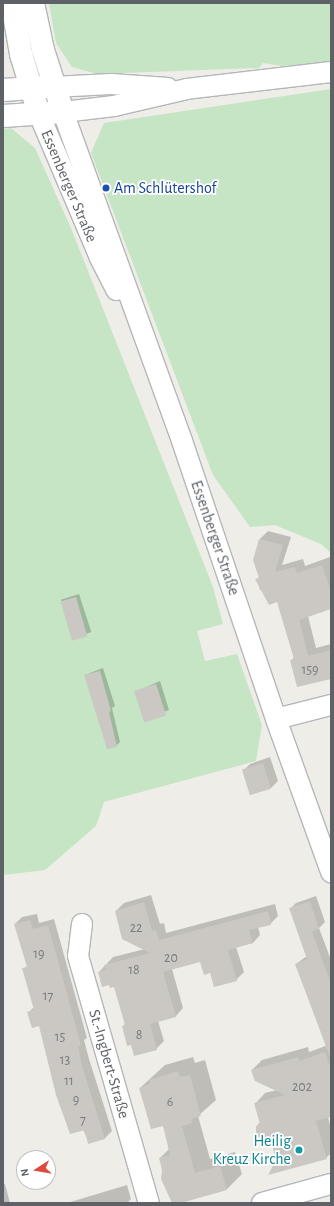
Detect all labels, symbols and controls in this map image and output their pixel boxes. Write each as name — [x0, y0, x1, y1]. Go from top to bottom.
street label: Essenberger Straße — [37, 127, 101, 245]
place label: Am Schlütershof — [114, 178, 216, 198]
marker: Am Schlütershof — [101, 183, 111, 193]
street label: Essenberger Straße — [186, 478, 244, 598]
house number: 159 — [301, 662, 319, 678]
house number: 22 — [130, 920, 142, 936]
house number: 19 — [33, 946, 45, 962]
house number: 20 — [164, 950, 178, 966]
house number: 18 — [128, 962, 140, 978]
house number: 17 — [43, 988, 53, 1004]
street label: St.-Ingbert-Straße — [84, 1007, 134, 1121]
house number: 8 — [136, 1027, 142, 1043]
house number: 15 — [55, 1029, 65, 1045]
house number: 13 — [60, 1052, 70, 1068]
house number: 11 — [64, 1073, 74, 1089]
house number: 202 — [292, 1079, 312, 1095]
house number: 9 — [73, 1092, 79, 1108]
house number: 6 — [167, 1094, 173, 1110]
house number: 7 — [80, 1112, 86, 1128]
place label: Heilig Kreuz Kirche — [213, 1131, 291, 1169]
marker: Heilig Kreuz Kirche — [294, 1145, 304, 1155]
north arrow — [16, 1150, 56, 1190]
text: N — [19, 1168, 31, 1177]

